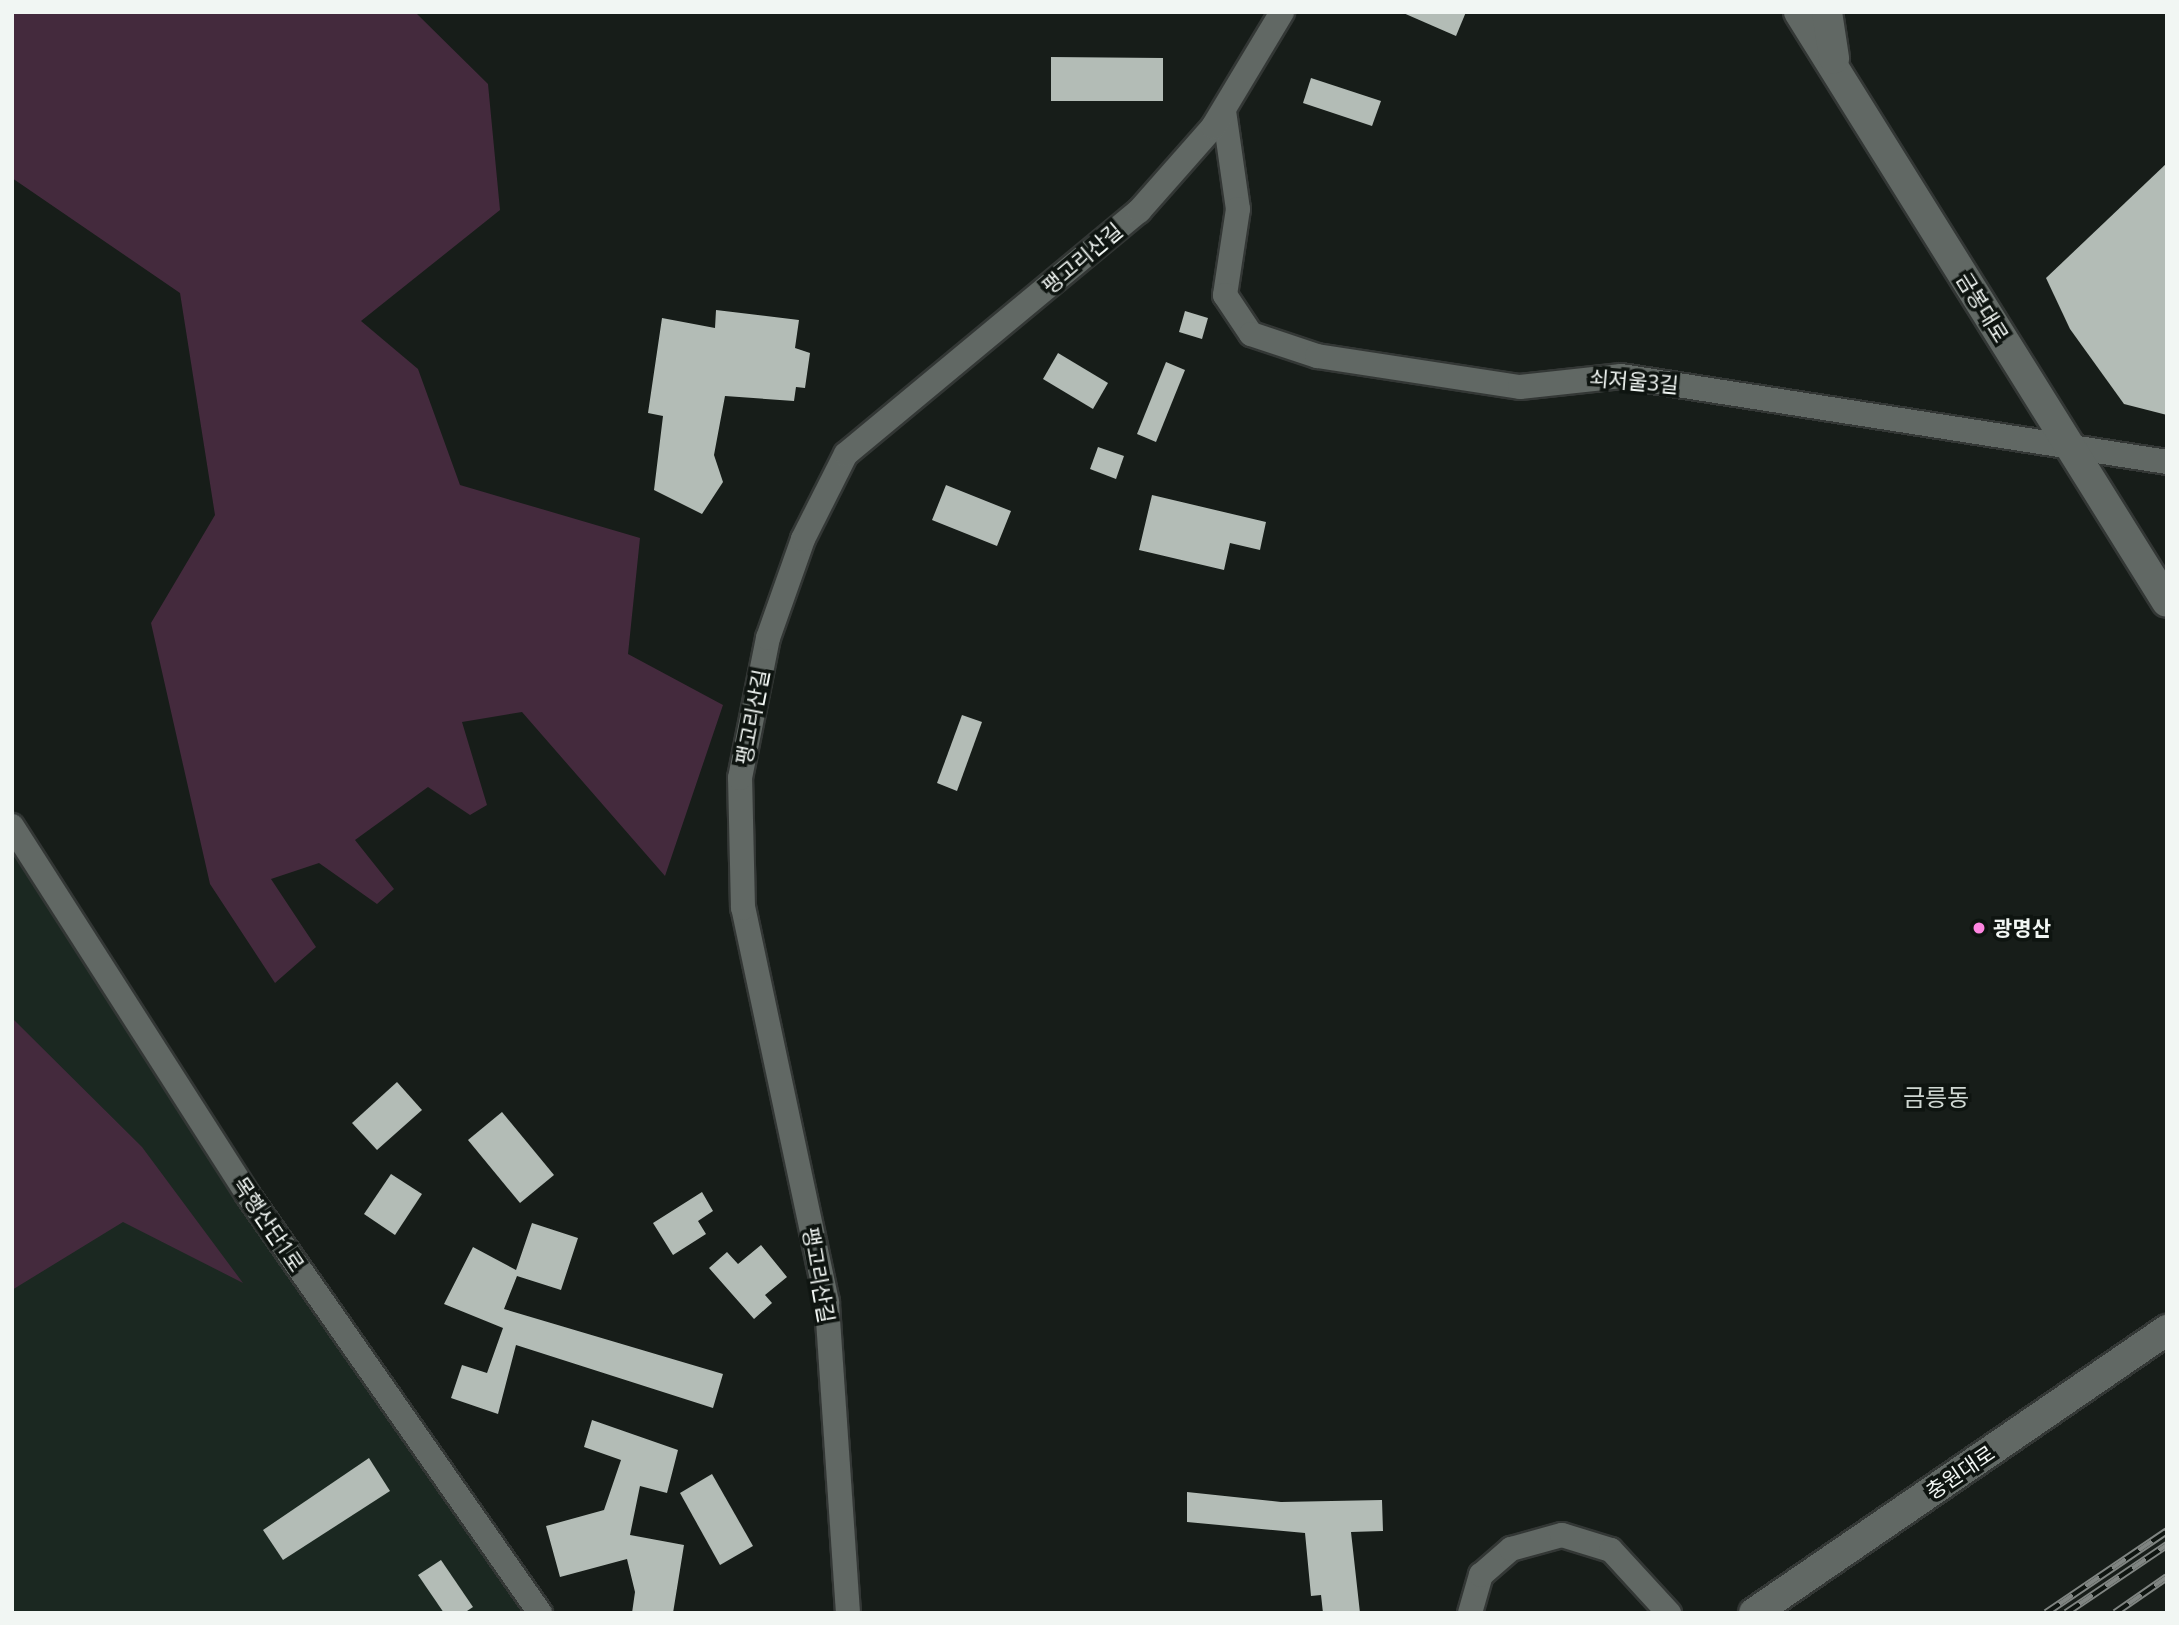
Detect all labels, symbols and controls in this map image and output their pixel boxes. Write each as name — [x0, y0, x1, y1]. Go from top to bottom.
street label: 팽고리산길 — [1037, 217, 1127, 299]
street label: 금봉대로 — [1952, 268, 2014, 346]
street label: 쇠저울3길 — [1588, 365, 1680, 397]
street label: 팽고리산길 — [730, 667, 774, 767]
place label: 광명산 — [1993, 915, 2051, 941]
marker: 광명산 — [1971, 920, 1987, 936]
district label: 금릉동 — [1903, 1083, 1969, 1111]
street label: 목행산단1로 — [228, 1172, 310, 1276]
street label: 팽고리산길 — [798, 1225, 840, 1325]
street label: 충원대로 — [1921, 1440, 1999, 1504]

